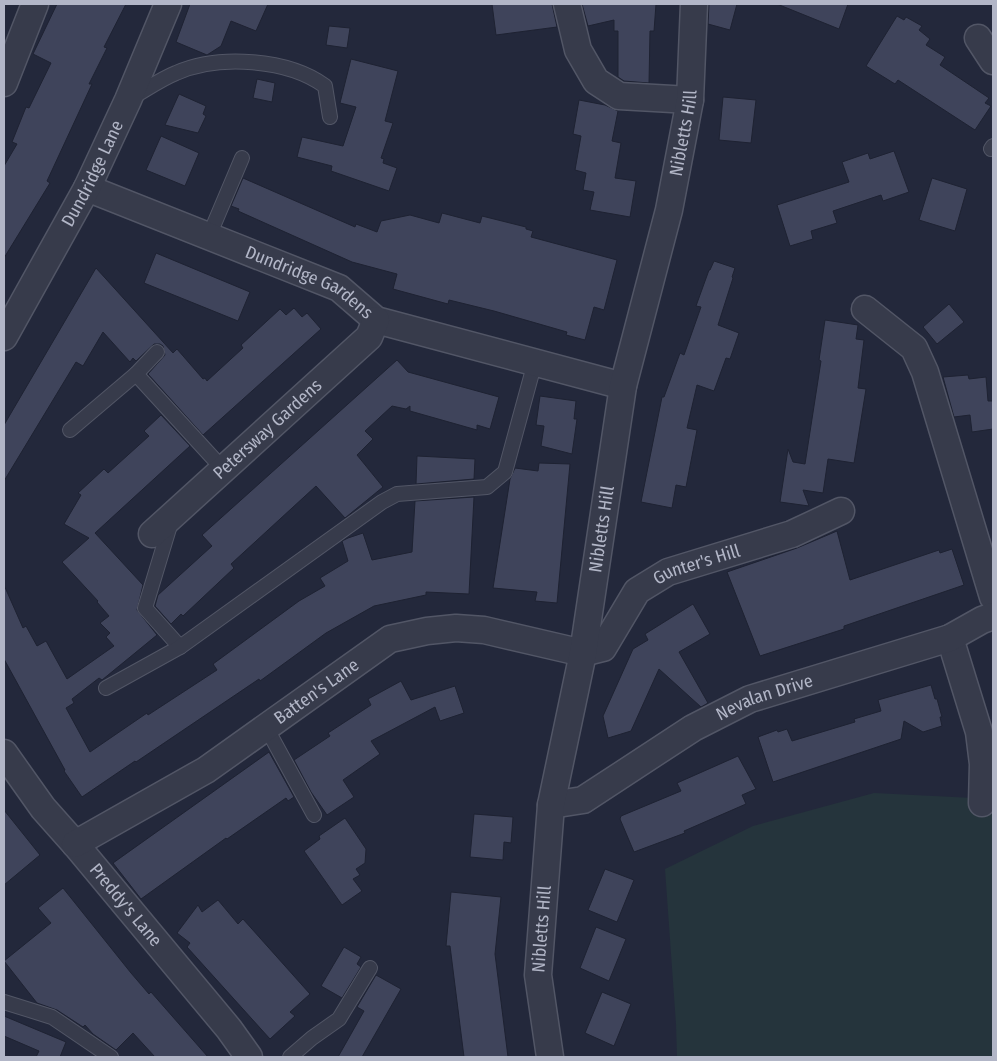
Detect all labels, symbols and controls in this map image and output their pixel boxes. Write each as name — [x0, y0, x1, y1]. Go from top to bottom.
street label: Nibletts Hill — [665, 89, 701, 178]
street label: Dundridge Lane — [57, 117, 128, 231]
street label: Dundridge Gardens — [242, 241, 378, 324]
street label: Petersway Gardens — [209, 374, 327, 484]
street label: Nibletts Hill — [584, 484, 619, 574]
street label: Gunter's Hill — [649, 539, 743, 590]
street label: Batten's Lane — [270, 654, 363, 729]
street label: Nevalan Drive — [712, 669, 815, 725]
street label: Preddy's Lane — [85, 859, 167, 951]
street label: Nibletts Hill — [527, 884, 556, 973]

